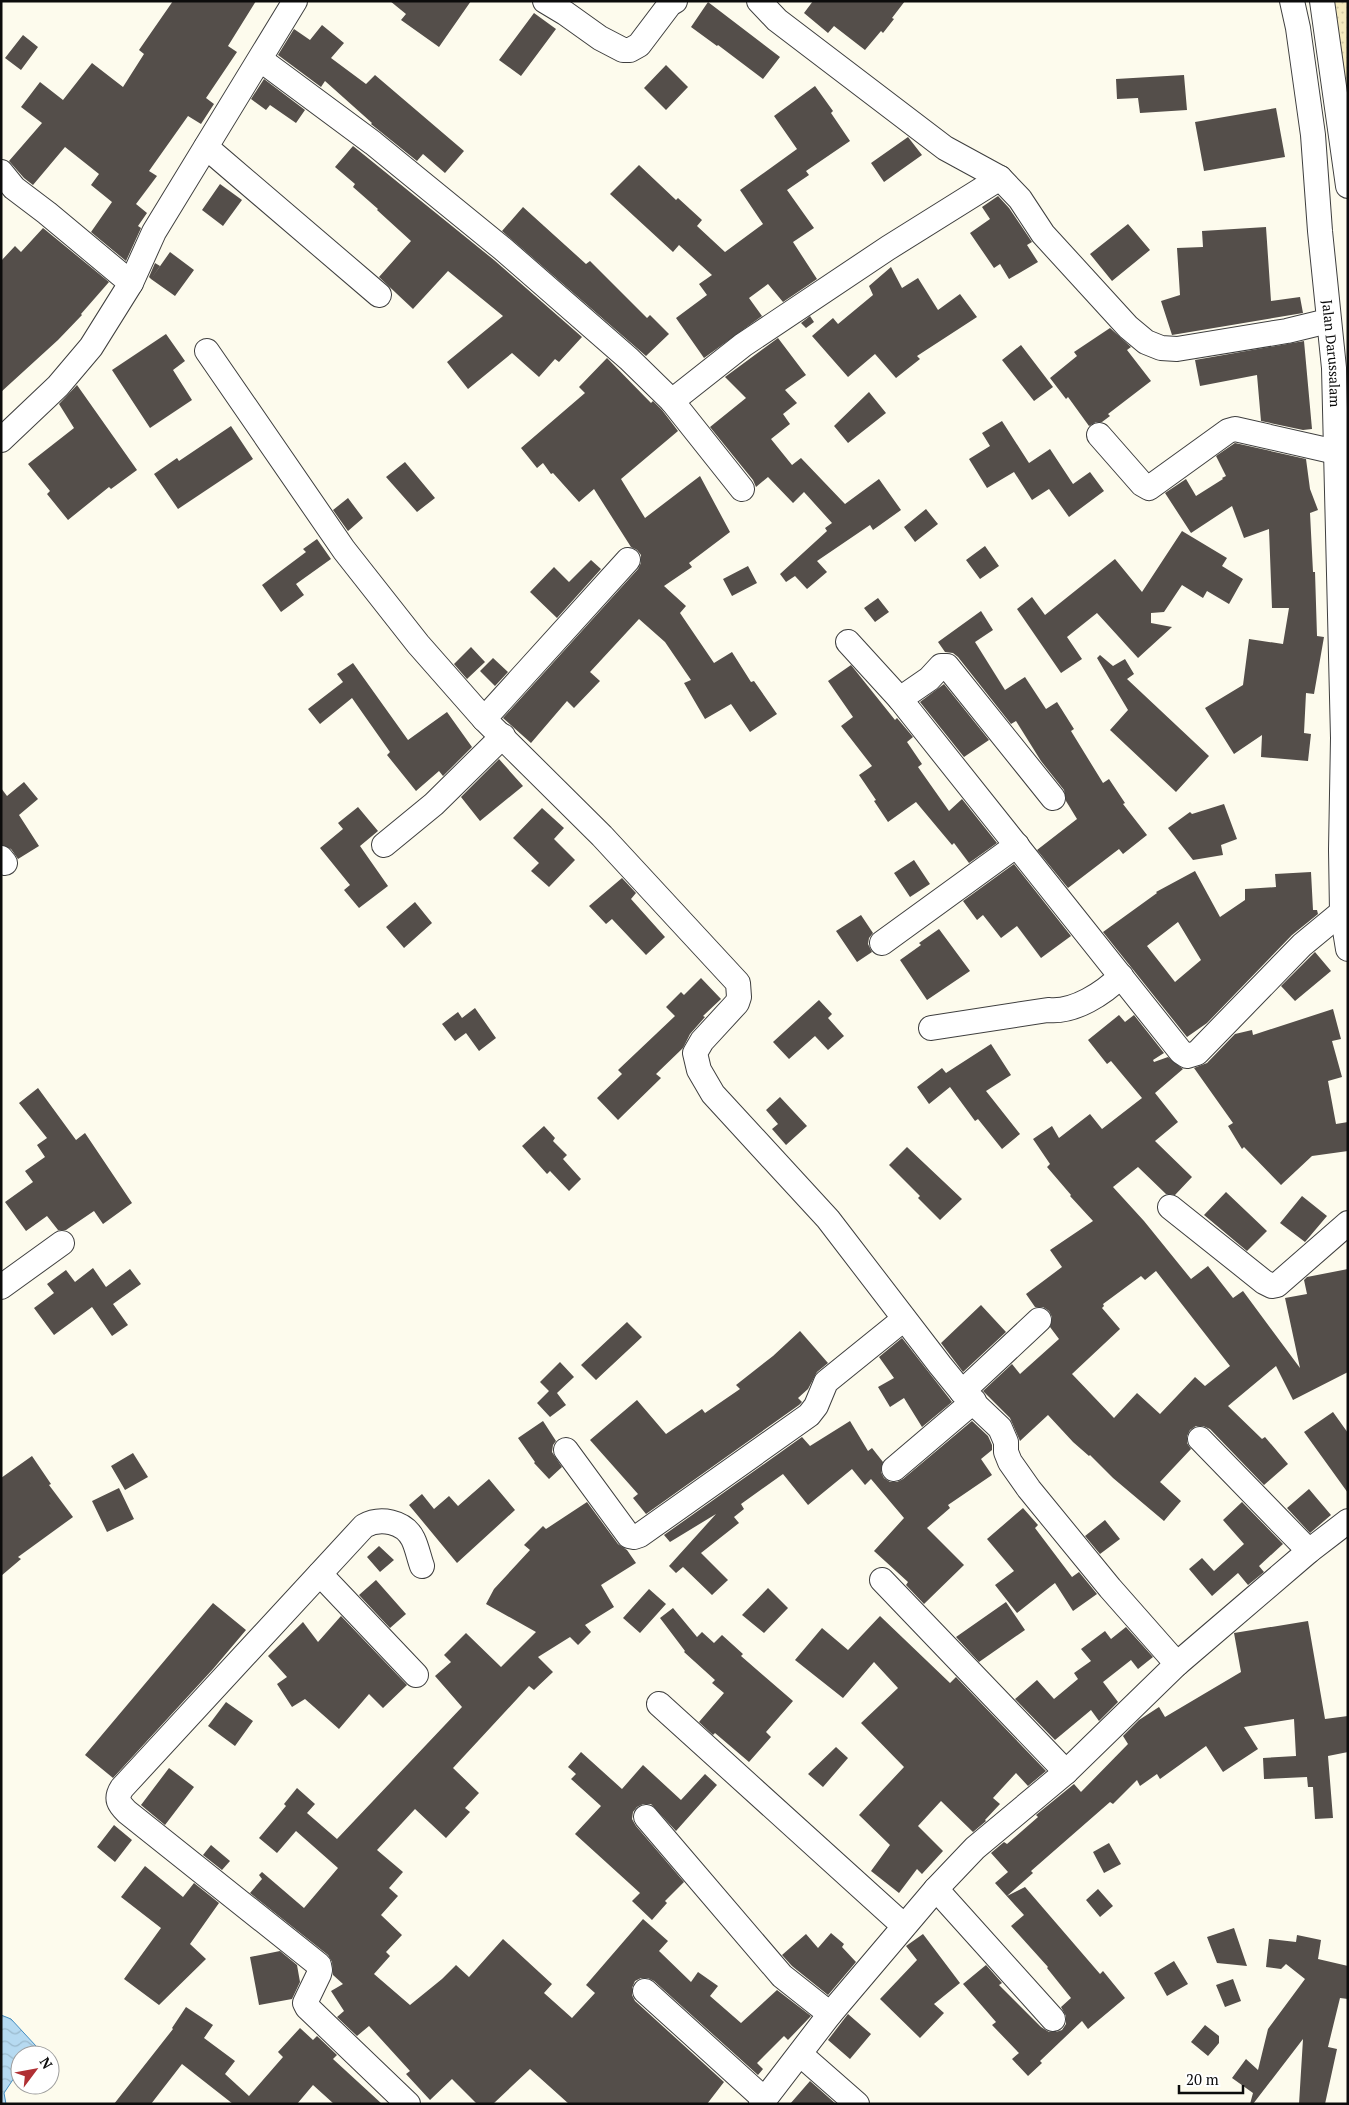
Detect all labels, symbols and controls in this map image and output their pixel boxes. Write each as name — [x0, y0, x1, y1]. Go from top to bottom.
street label: Jalan Darussalam — [1318, 299, 1345, 407]
north arrow — [10, 2045, 60, 2095]
text: N — [36, 2053, 58, 2073]
scale bar — [1179, 2062, 1243, 2094]
text: 20 m — [1186, 2069, 1219, 2089]

